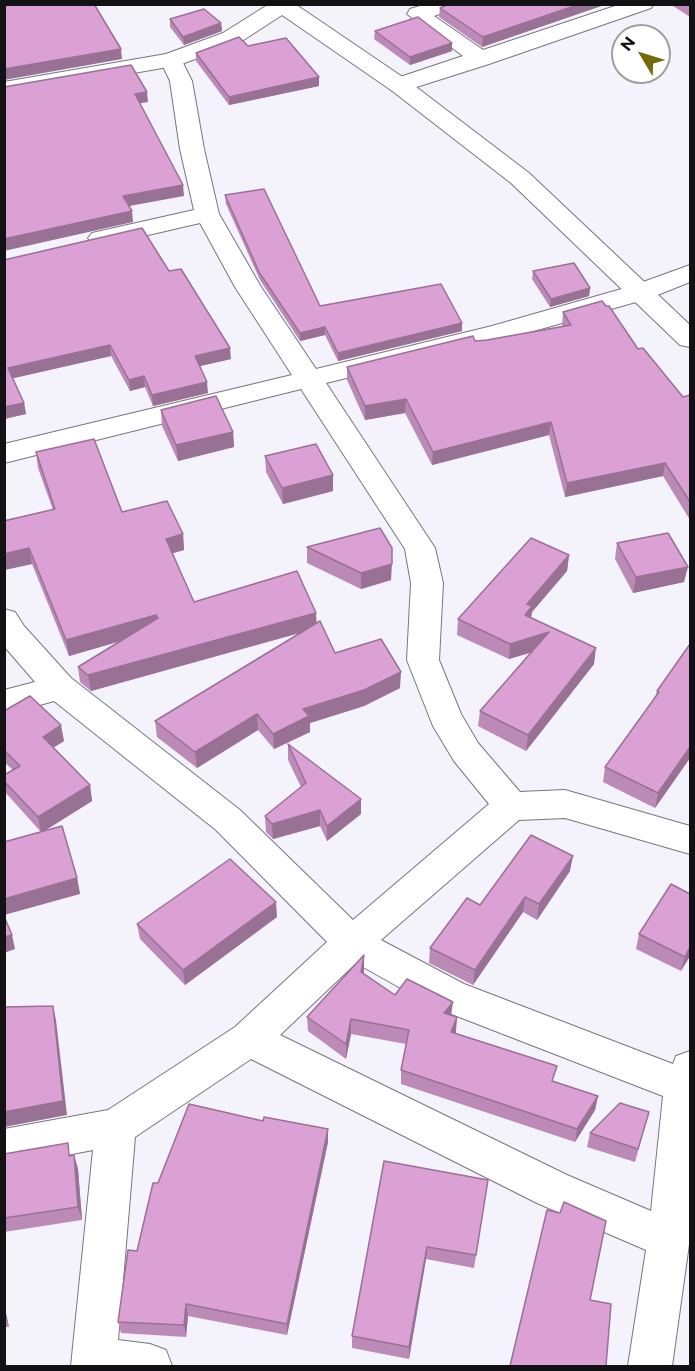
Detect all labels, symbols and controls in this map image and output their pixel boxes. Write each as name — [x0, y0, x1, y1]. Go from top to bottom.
north arrow — [611, 24, 671, 84]
text: N — [617, 33, 639, 55]

